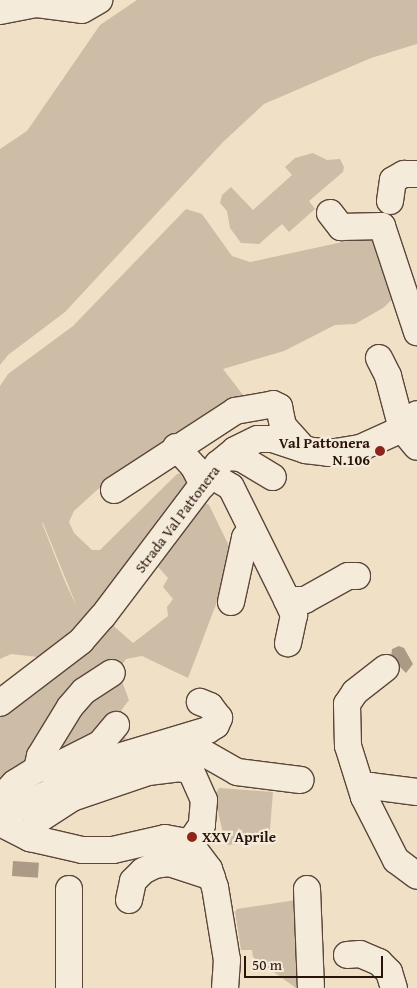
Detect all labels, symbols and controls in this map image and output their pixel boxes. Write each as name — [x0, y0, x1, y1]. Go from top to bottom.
place label: Val Pattonera N.106 — [279, 433, 370, 468]
marker: Val Pattonera N.106 — [374, 445, 386, 457]
street label: Strada Val Pattonera — [131, 462, 223, 576]
place label: XXV Aprile — [202, 828, 276, 846]
marker: XXV Aprile — [186, 831, 198, 843]
scale bar — [247, 946, 386, 978]
text: 50 m — [252, 954, 282, 975]

